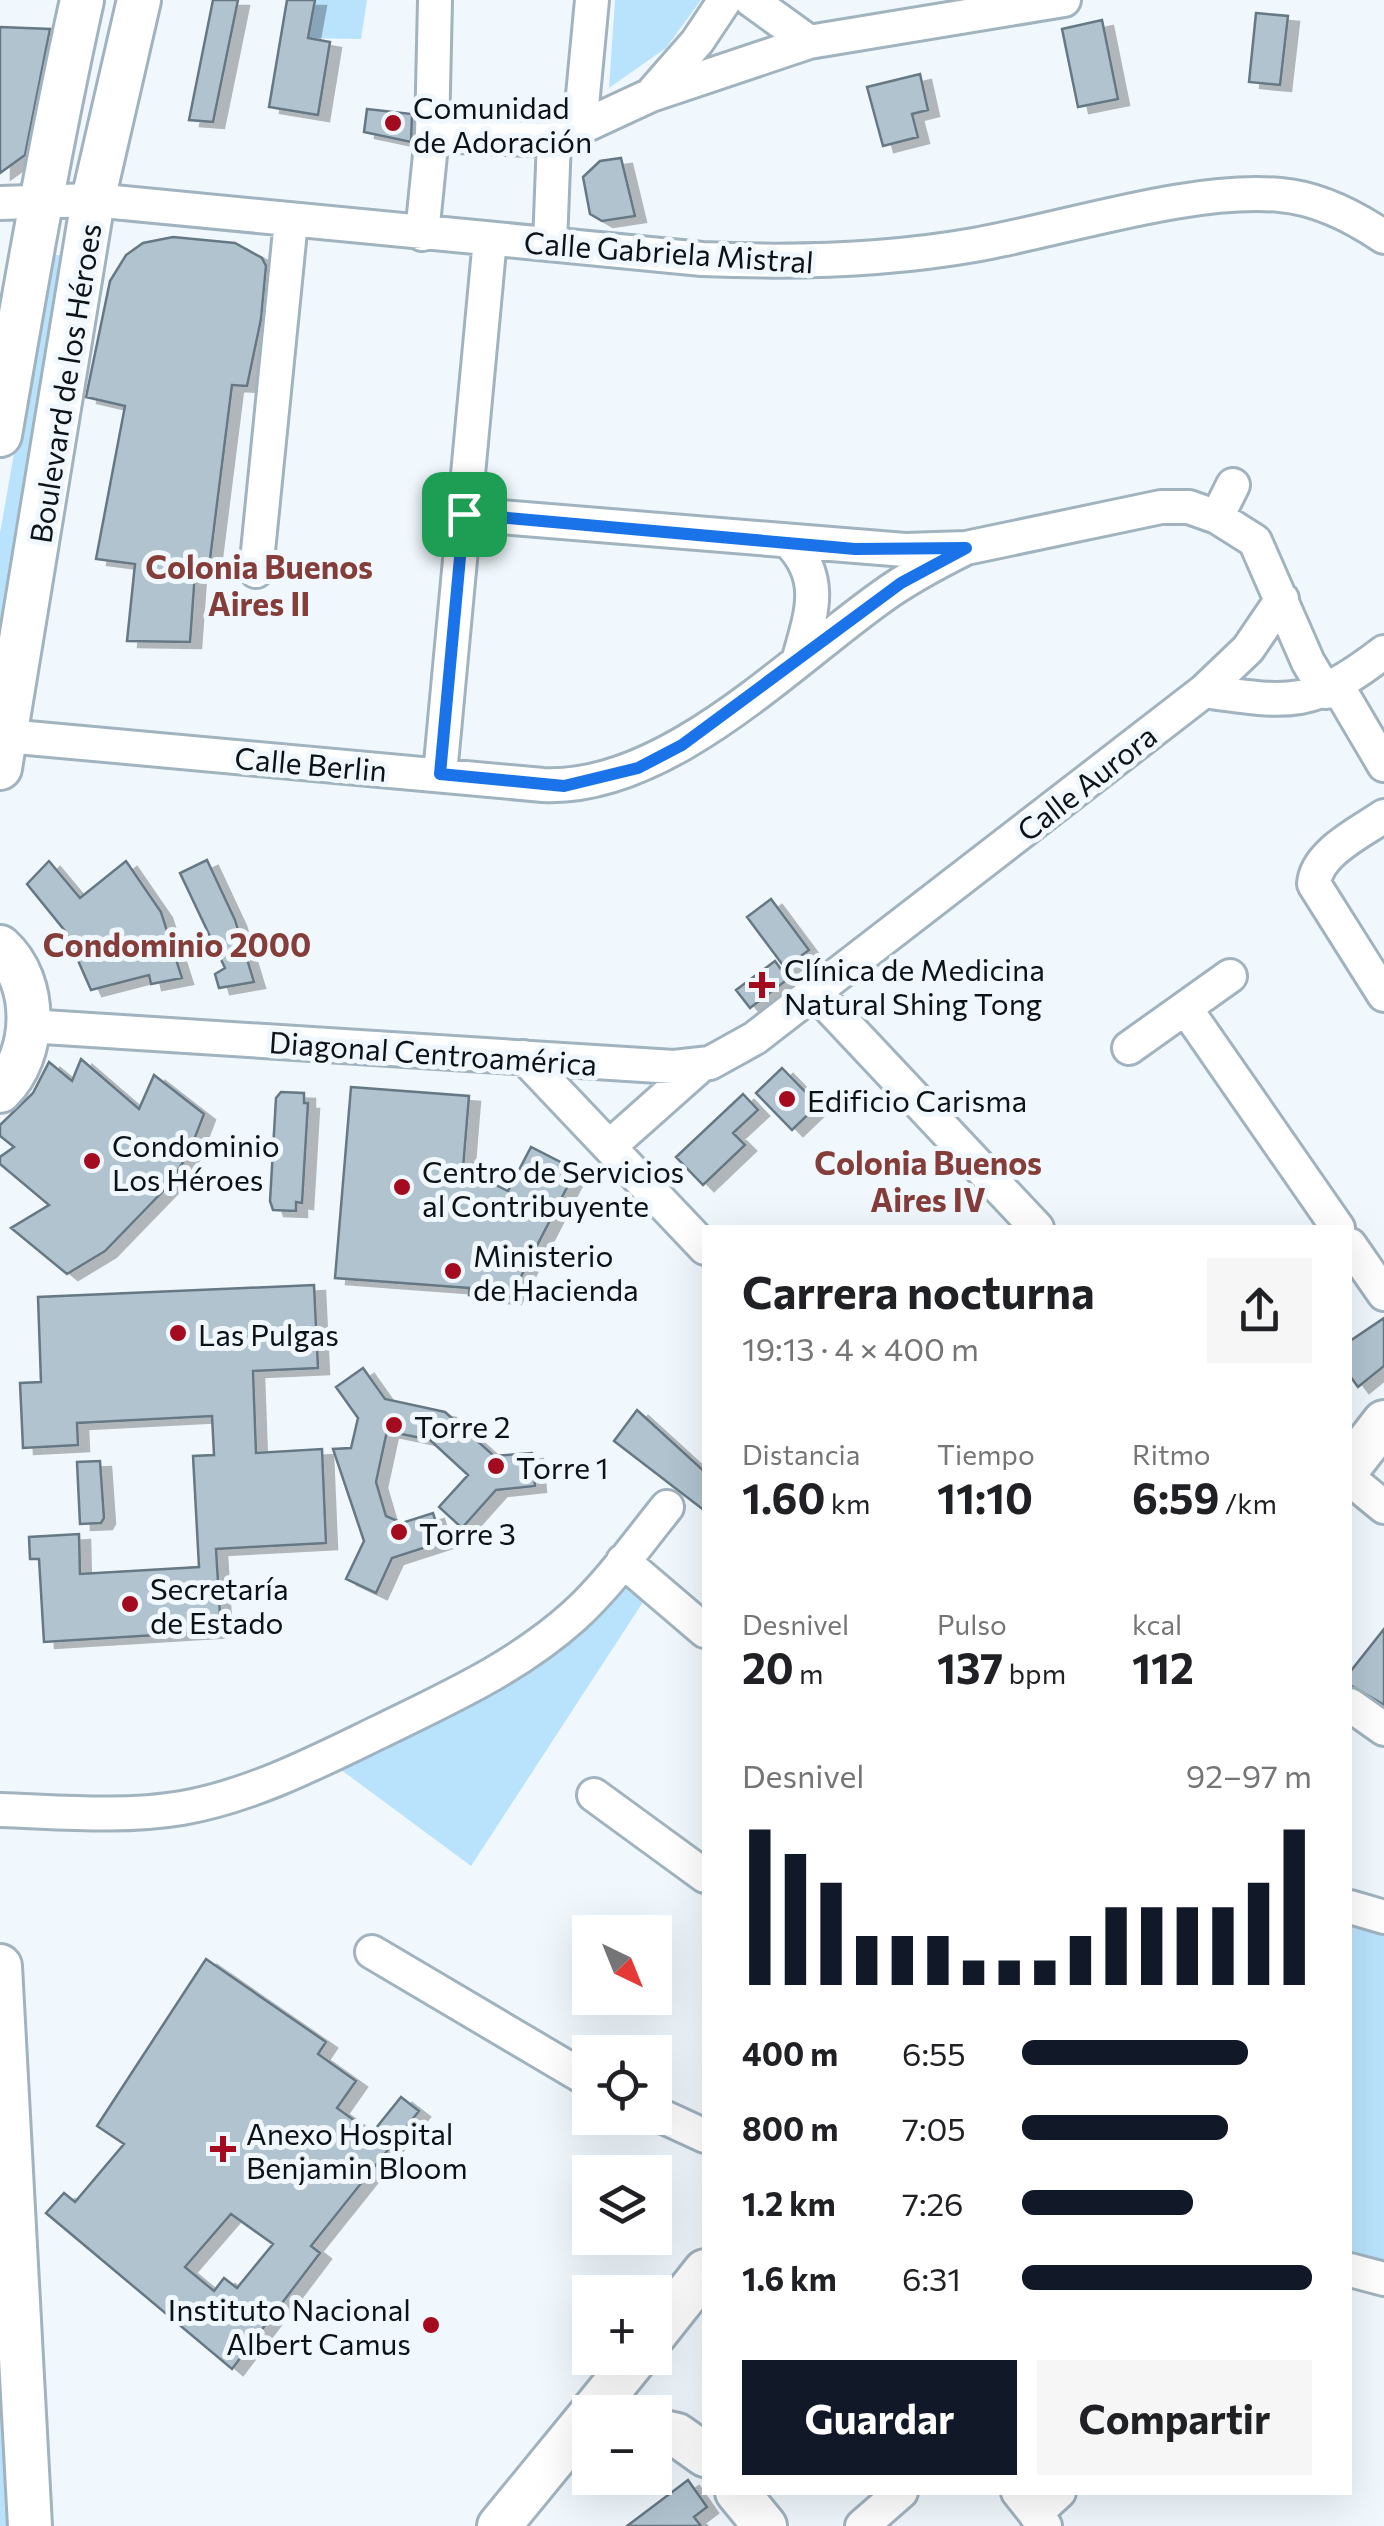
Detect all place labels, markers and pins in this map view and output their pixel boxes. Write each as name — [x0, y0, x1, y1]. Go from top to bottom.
place label: Comunidad de Adoración — [413, 88, 592, 159]
marker: Comunidad de Adoración — [382, 112, 404, 134]
pin — [422, 472, 507, 557]
place label: Clínica de Medicina Natural Shing Tong — [784, 950, 1045, 1021]
marker: Clínica de Medicina Natural Shing Tong — [749, 972, 775, 998]
place label: Edificio Carisma — [807, 1081, 1027, 1118]
marker: Edificio Carisma — [776, 1088, 798, 1110]
place label: Condominio Los Héroes — [112, 1126, 280, 1197]
marker: Condominio Los Héroes — [81, 1150, 103, 1172]
place label: Centro de Servicios al Contribuyente — [422, 1152, 684, 1223]
marker: Centro de Servicios al Contribuyente — [391, 1176, 413, 1198]
place label: Ministerio de Hacienda — [473, 1236, 639, 1307]
marker: Ministerio de Hacienda — [442, 1260, 464, 1282]
place label: Las Pulgas — [198, 1315, 339, 1352]
marker: Las Pulgas — [167, 1322, 189, 1344]
place label: Torre 2 — [414, 1407, 511, 1444]
marker: Torre 2 — [383, 1414, 405, 1436]
place label: Torre 1 — [516, 1448, 609, 1485]
marker: Torre 1 — [485, 1455, 507, 1477]
place label: Torre 3 — [419, 1514, 516, 1551]
marker: Torre 3 — [388, 1521, 410, 1543]
place label: Secretaría de Estado — [150, 1569, 289, 1640]
marker: Secretaría de Estado — [119, 1593, 141, 1615]
place label: Anexo Hospital Benjamin Bloom — [246, 2114, 468, 2185]
marker: Anexo Hospital Benjamin Bloom — [210, 2136, 236, 2162]
place label: Instituto Nacional Albert Camus — [168, 2290, 411, 2361]
marker: Instituto Nacional Albert Camus — [420, 2314, 442, 2336]

